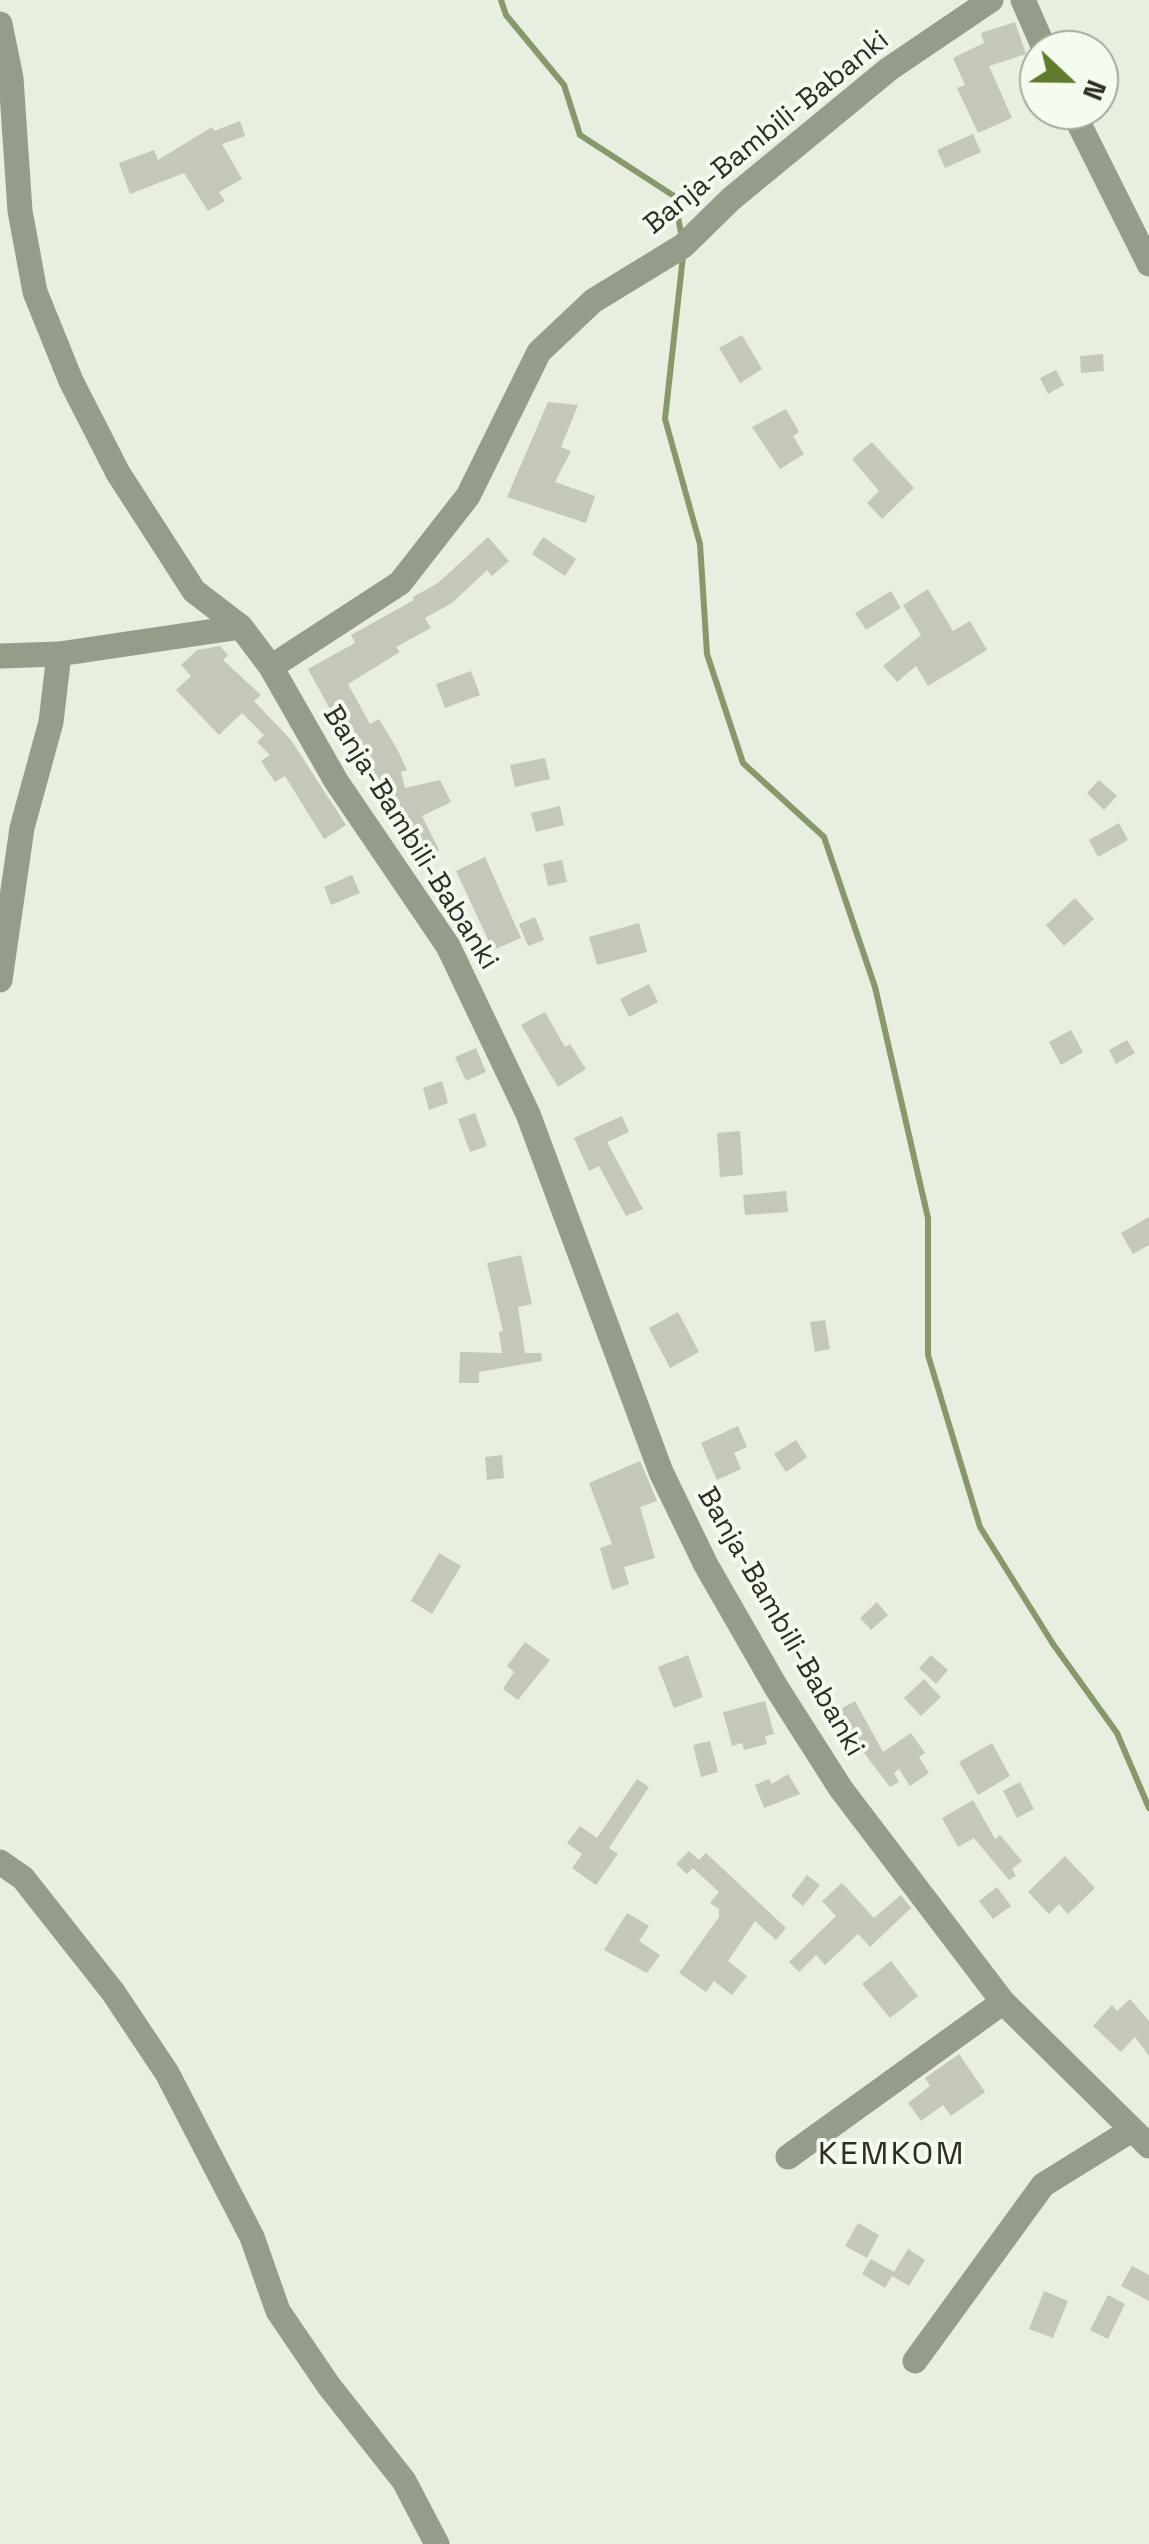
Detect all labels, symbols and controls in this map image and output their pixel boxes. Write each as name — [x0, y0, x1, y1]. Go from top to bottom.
street label: Banja-Bambili-Babanki — [638, 24, 896, 242]
north arrow — [1019, 30, 1119, 130]
text: N — [1075, 75, 1115, 106]
street label: Banja-Bambili-Babanki — [315, 700, 505, 976]
street label: Banja-Bambili-Babanki — [689, 1481, 871, 1763]
district label: KEMKOM — [818, 2136, 966, 2174]

